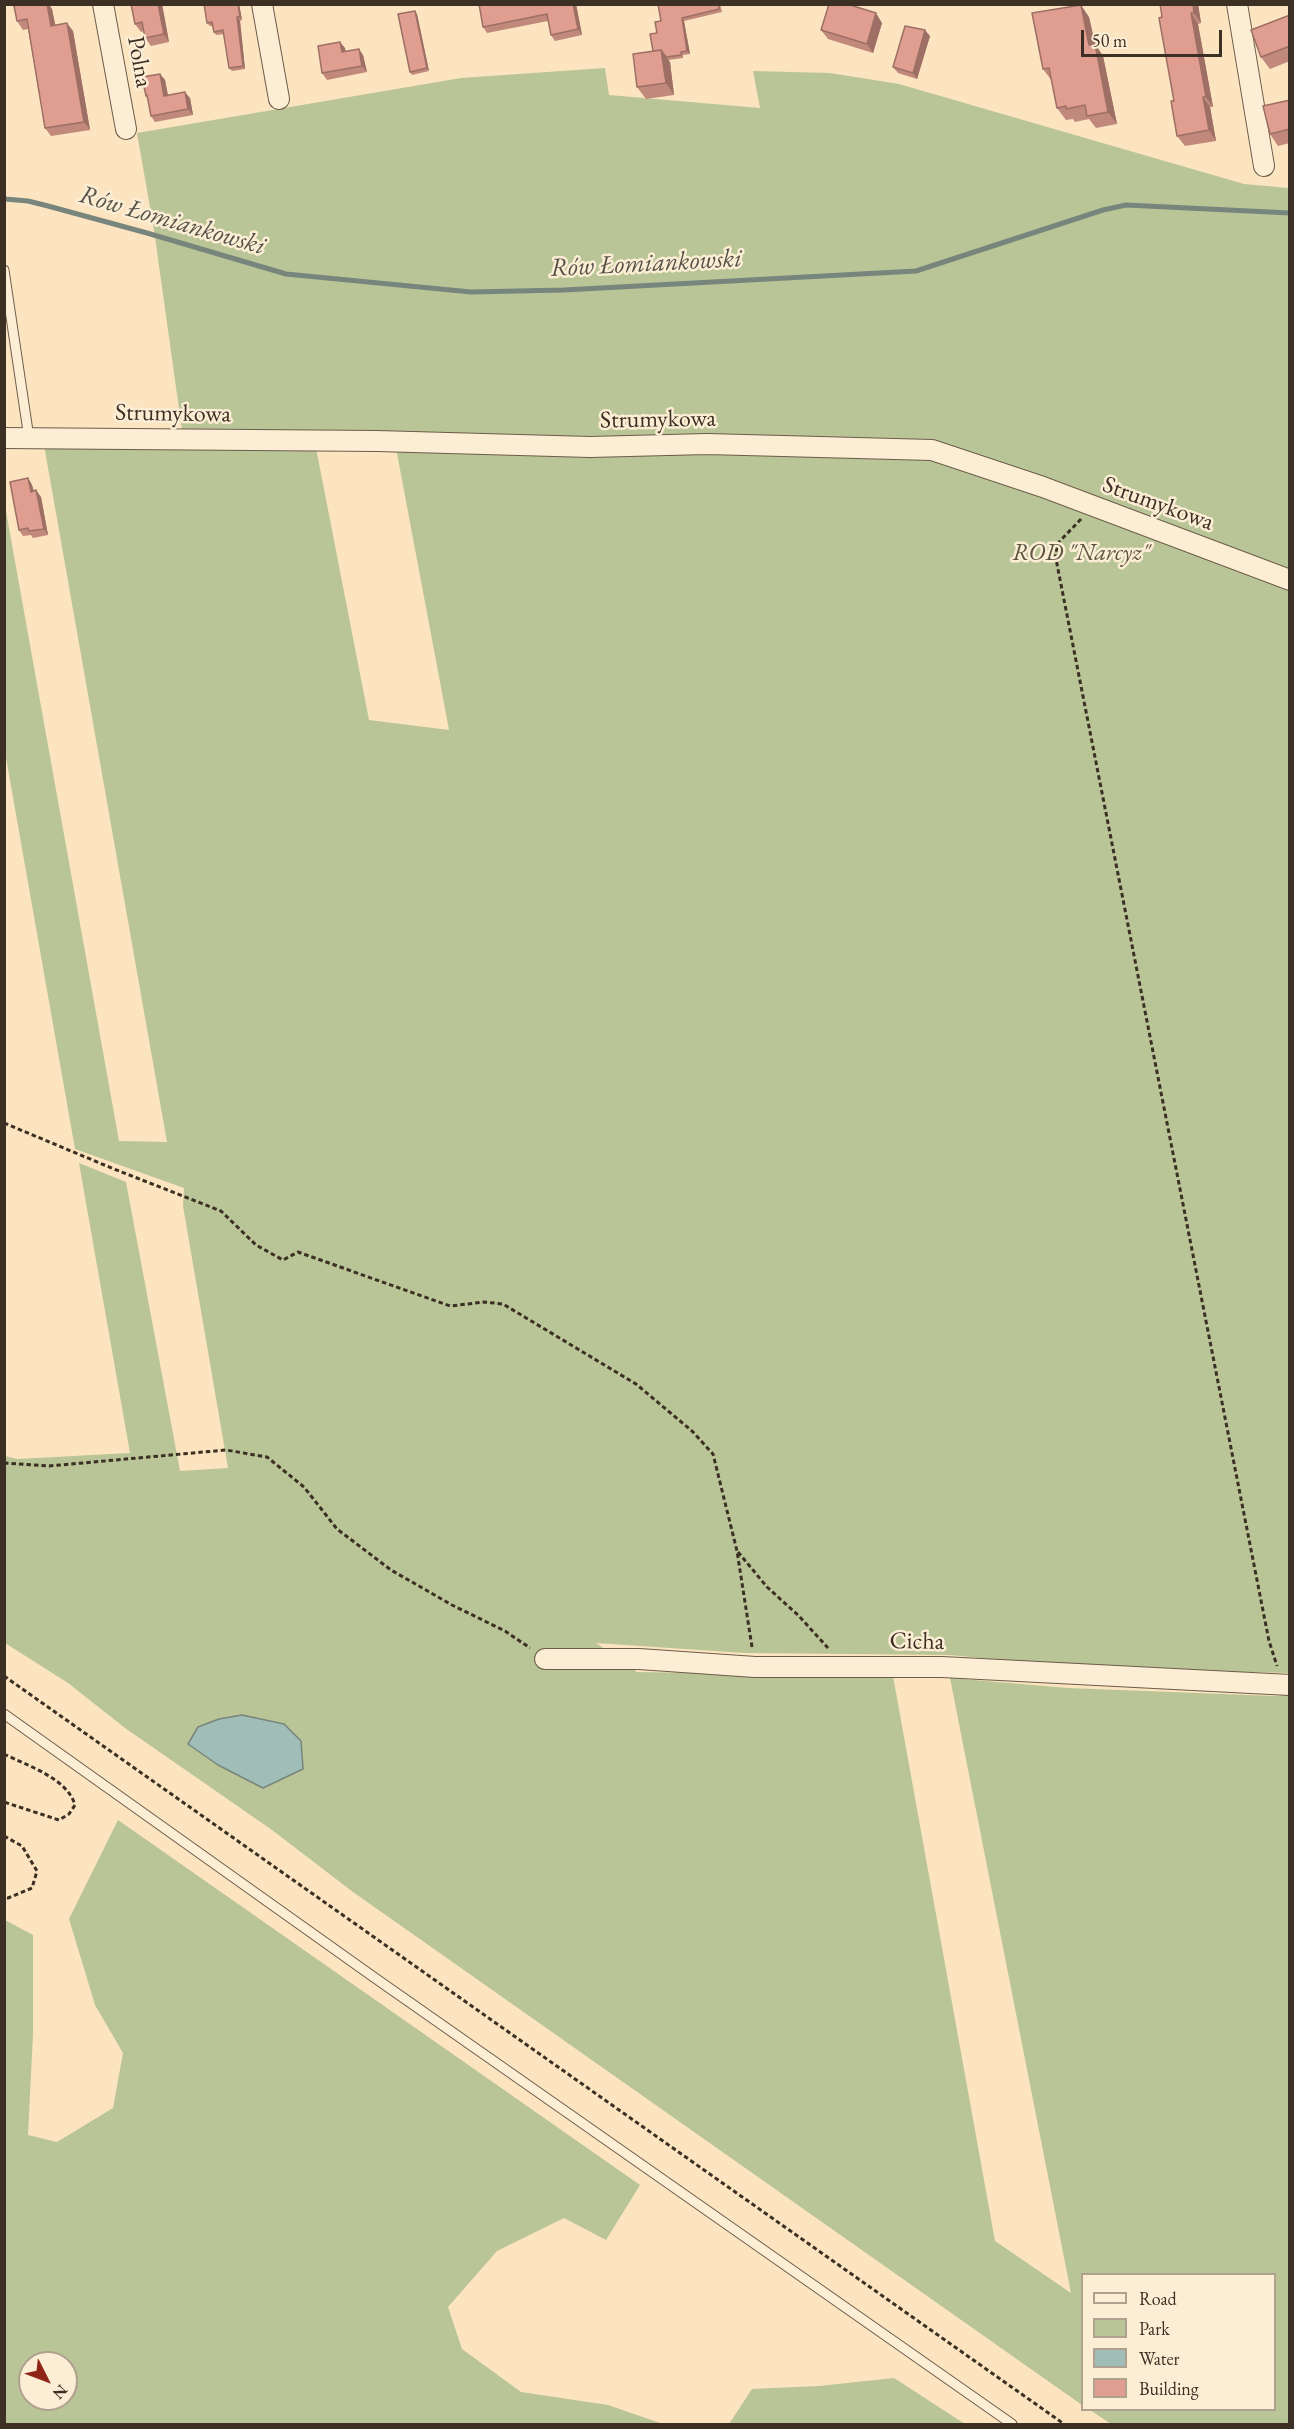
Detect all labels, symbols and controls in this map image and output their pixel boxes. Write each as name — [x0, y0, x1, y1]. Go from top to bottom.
scale bar — [1084, 18, 1225, 56]
text: 50 m — [1092, 29, 1127, 52]
street label: Polna — [120, 34, 158, 90]
water label: Rów Łomiankowski — [75, 180, 269, 262]
water label: Rów Łomiankowski — [549, 243, 743, 285]
street label: Strumykowa — [115, 399, 231, 429]
street label: Strumykowa — [600, 405, 716, 435]
street label: Strumykowa — [1099, 471, 1217, 537]
park label: ROD "Narcyz" — [1012, 539, 1150, 567]
street label: Cicha — [889, 1627, 945, 1657]
legend — [1081, 2273, 1276, 2411]
text: Road — [1139, 2287, 1177, 2310]
text: Park — [1139, 2317, 1170, 2340]
text: Water — [1139, 2347, 1180, 2370]
north arrow — [18, 2351, 78, 2411]
text: Building — [1139, 2377, 1199, 2400]
text: N — [48, 2380, 72, 2404]

